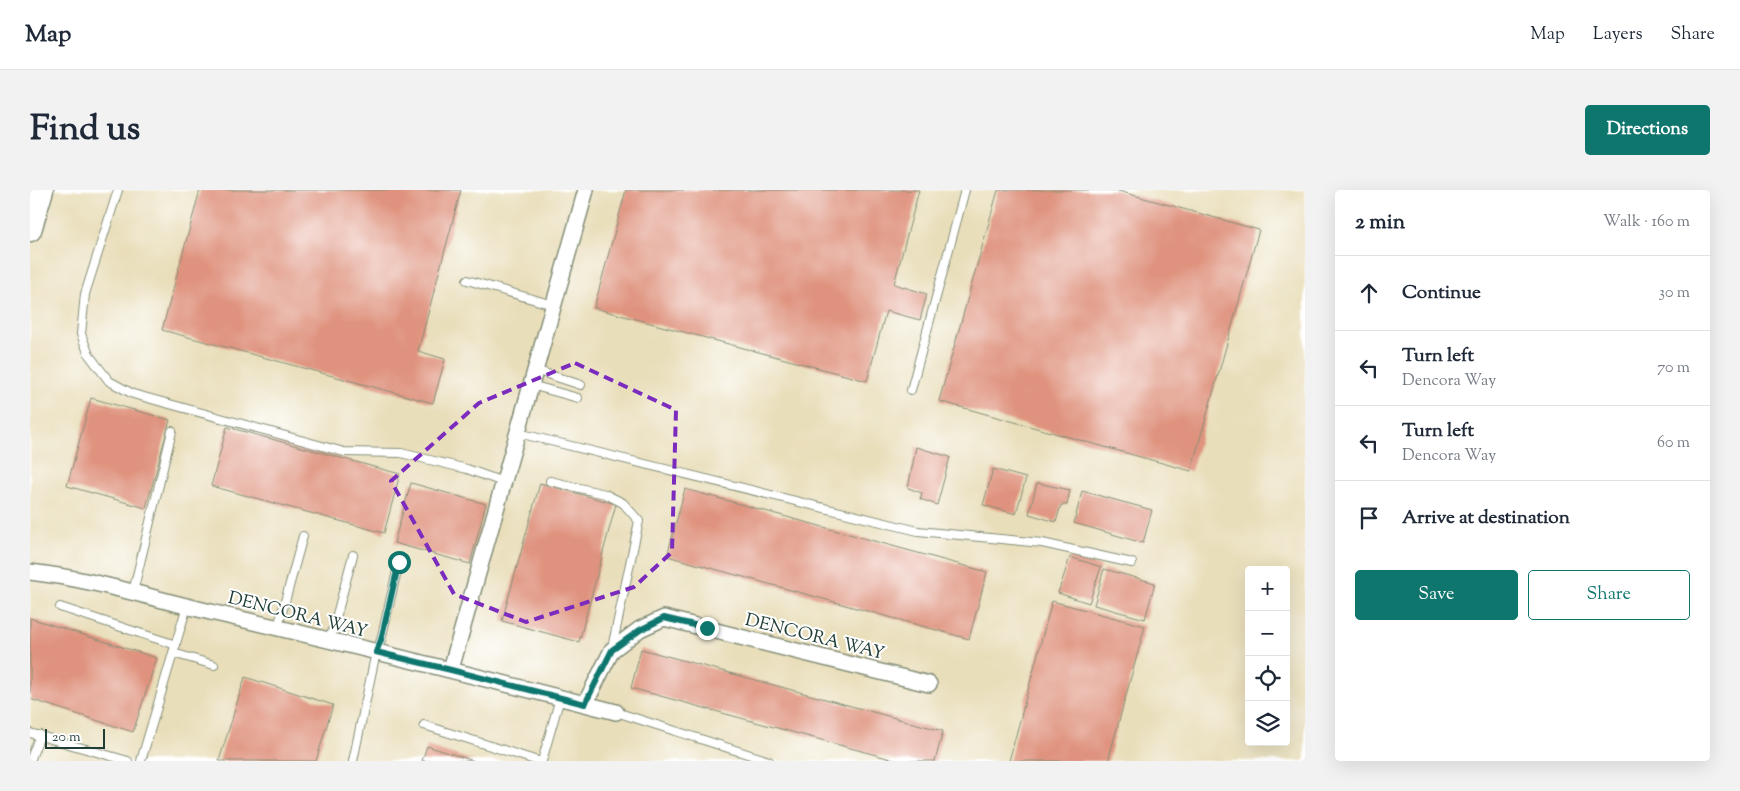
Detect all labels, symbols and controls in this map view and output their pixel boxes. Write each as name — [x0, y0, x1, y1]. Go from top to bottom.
text: Map — [25, 18, 71, 52]
text: Map — [1530, 22, 1565, 48]
text: Layers — [1593, 22, 1643, 48]
text: Share — [1671, 22, 1715, 48]
text: Find us — [30, 105, 140, 156]
button: Directions — [1585, 105, 1710, 155]
text: 2 min — [1355, 208, 1405, 238]
text: Walk · 160 m — [1603, 211, 1690, 234]
icon: ahead — [1355, 279, 1383, 307]
text: Continue — [1402, 280, 1481, 307]
text: 30 m — [1659, 282, 1690, 305]
text: Turn left — [1402, 343, 1474, 370]
icon: left — [1355, 354, 1383, 382]
text: 70 m — [1657, 357, 1690, 380]
text: Dencora Way — [1402, 370, 1496, 393]
text: Turn left — [1402, 418, 1474, 445]
icon: left — [1355, 429, 1383, 457]
text: 60 m — [1657, 432, 1690, 455]
text: Dencora Way — [1402, 445, 1496, 468]
icon: arrive — [1355, 504, 1383, 532]
text: Arrive at destination — [1402, 505, 1570, 532]
route start — [388, 551, 411, 574]
map controls — [1245, 566, 1290, 746]
button: + — [1245, 566, 1290, 611]
button: Save — [1355, 570, 1518, 620]
button: Share — [1528, 570, 1690, 620]
street label: DENCORA WAY — [225, 586, 370, 646]
street label: DENCORA WAY — [742, 608, 887, 668]
button: − — [1245, 611, 1290, 656]
route end — [696, 617, 719, 640]
button: locate — [1245, 656, 1290, 701]
button: layers — [1245, 701, 1290, 746]
scale bar — [45, 726, 105, 749]
text: 20 m — [52, 728, 81, 748]

